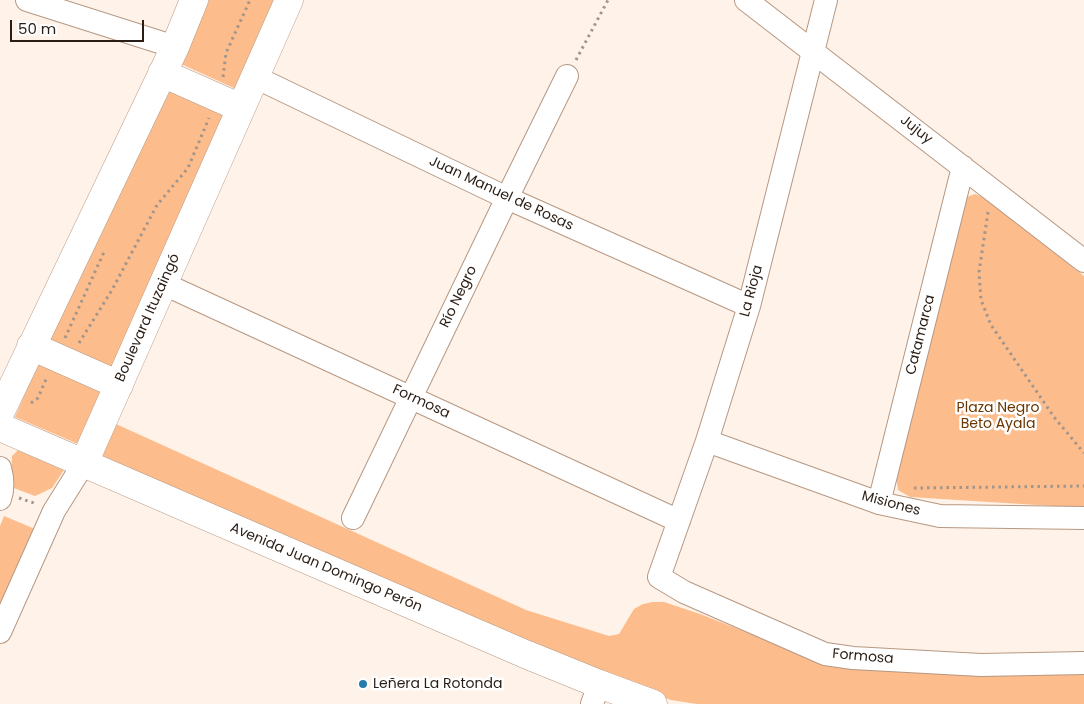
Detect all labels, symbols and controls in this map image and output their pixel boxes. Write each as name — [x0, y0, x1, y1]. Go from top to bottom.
scale bar — [12, 10, 146, 42]
text: 50 m — [18, 18, 56, 39]
street label: Jujuy — [896, 112, 936, 148]
street label: Juan Manuel de Rosas — [426, 153, 576, 235]
street label: Boulevard Ituzaingó — [112, 251, 184, 385]
street label: Río Negro — [437, 263, 481, 331]
street label: La Rioja — [737, 263, 767, 319]
street label: Catamarca — [903, 293, 939, 377]
street label: Formosa — [390, 381, 452, 423]
park label: Plaza Negro Beto Ayala — [957, 400, 1039, 432]
street label: Misiones — [860, 488, 922, 520]
street label: Avenida Juan Domingo Perón — [227, 520, 425, 616]
street label: Formosa — [832, 646, 894, 668]
place label: Leñera La Rotonda — [373, 676, 502, 692]
marker: Leñera La Rotonda — [357, 678, 369, 690]

